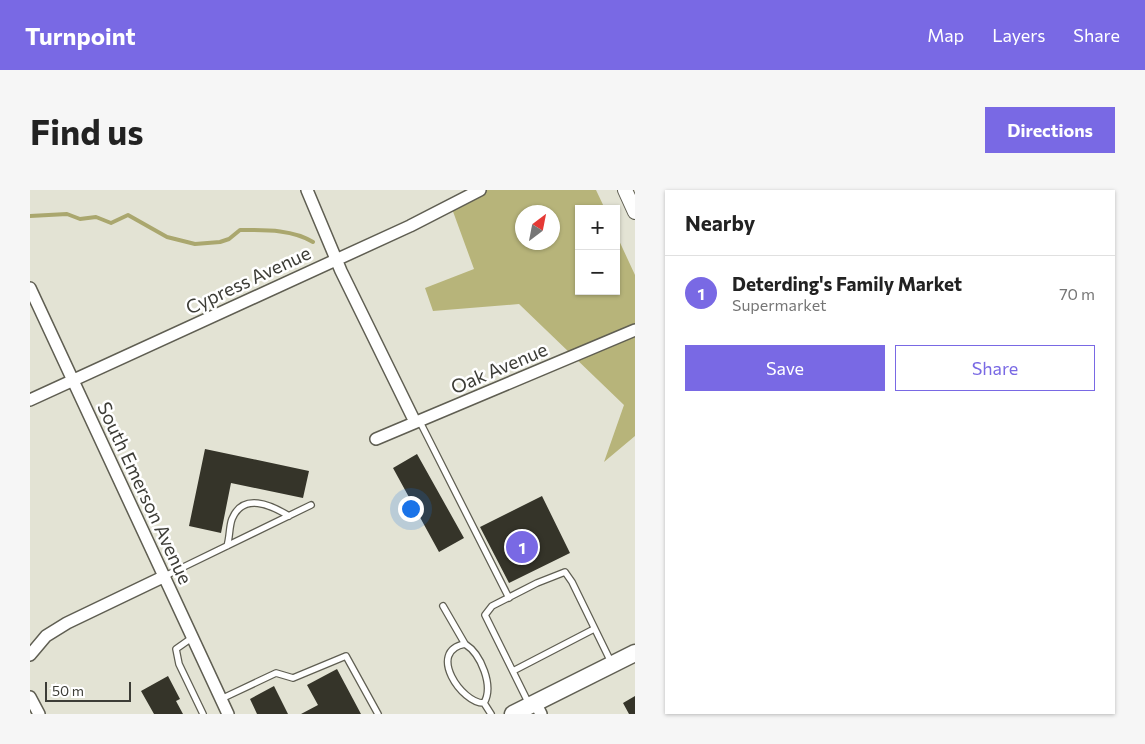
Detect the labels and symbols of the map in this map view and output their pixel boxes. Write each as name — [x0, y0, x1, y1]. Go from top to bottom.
north arrow — [515, 205, 560, 250]
street label: Cypress Avenue — [182, 241, 314, 319]
street label: Oak Avenue — [447, 337, 551, 398]
street label: South Emerson Avenue — [93, 398, 198, 588]
your location — [398, 496, 424, 522]
pin: 1 — [506, 528, 538, 566]
scale bar — [45, 679, 131, 702]

